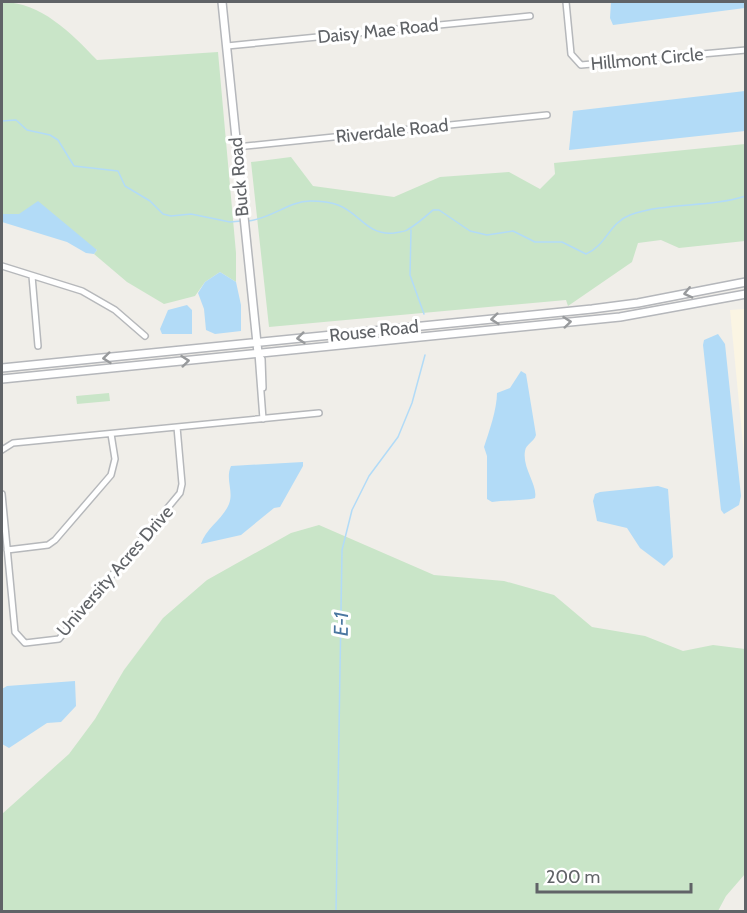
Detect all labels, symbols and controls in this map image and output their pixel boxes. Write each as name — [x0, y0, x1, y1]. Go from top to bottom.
street label: Daisy Mae Road — [316, 14, 440, 48]
street label: Hillmont Circle — [590, 43, 704, 75]
street label: Riverdale Road — [335, 114, 449, 148]
street label: Buck Road — [225, 136, 253, 218]
one-way arrow — [683, 285, 693, 298]
one-way arrow — [491, 312, 500, 325]
street label: Rouse Road — [328, 315, 420, 347]
one-way arrow — [563, 316, 572, 329]
one-way arrow — [296, 331, 306, 344]
one-way arrow — [102, 351, 112, 363]
one-way arrow — [180, 355, 190, 368]
street label: University Acres Drive — [52, 501, 178, 641]
water label: E-1 — [329, 612, 353, 636]
scale bar — [537, 856, 692, 894]
text: 200 m — [546, 866, 600, 888]

